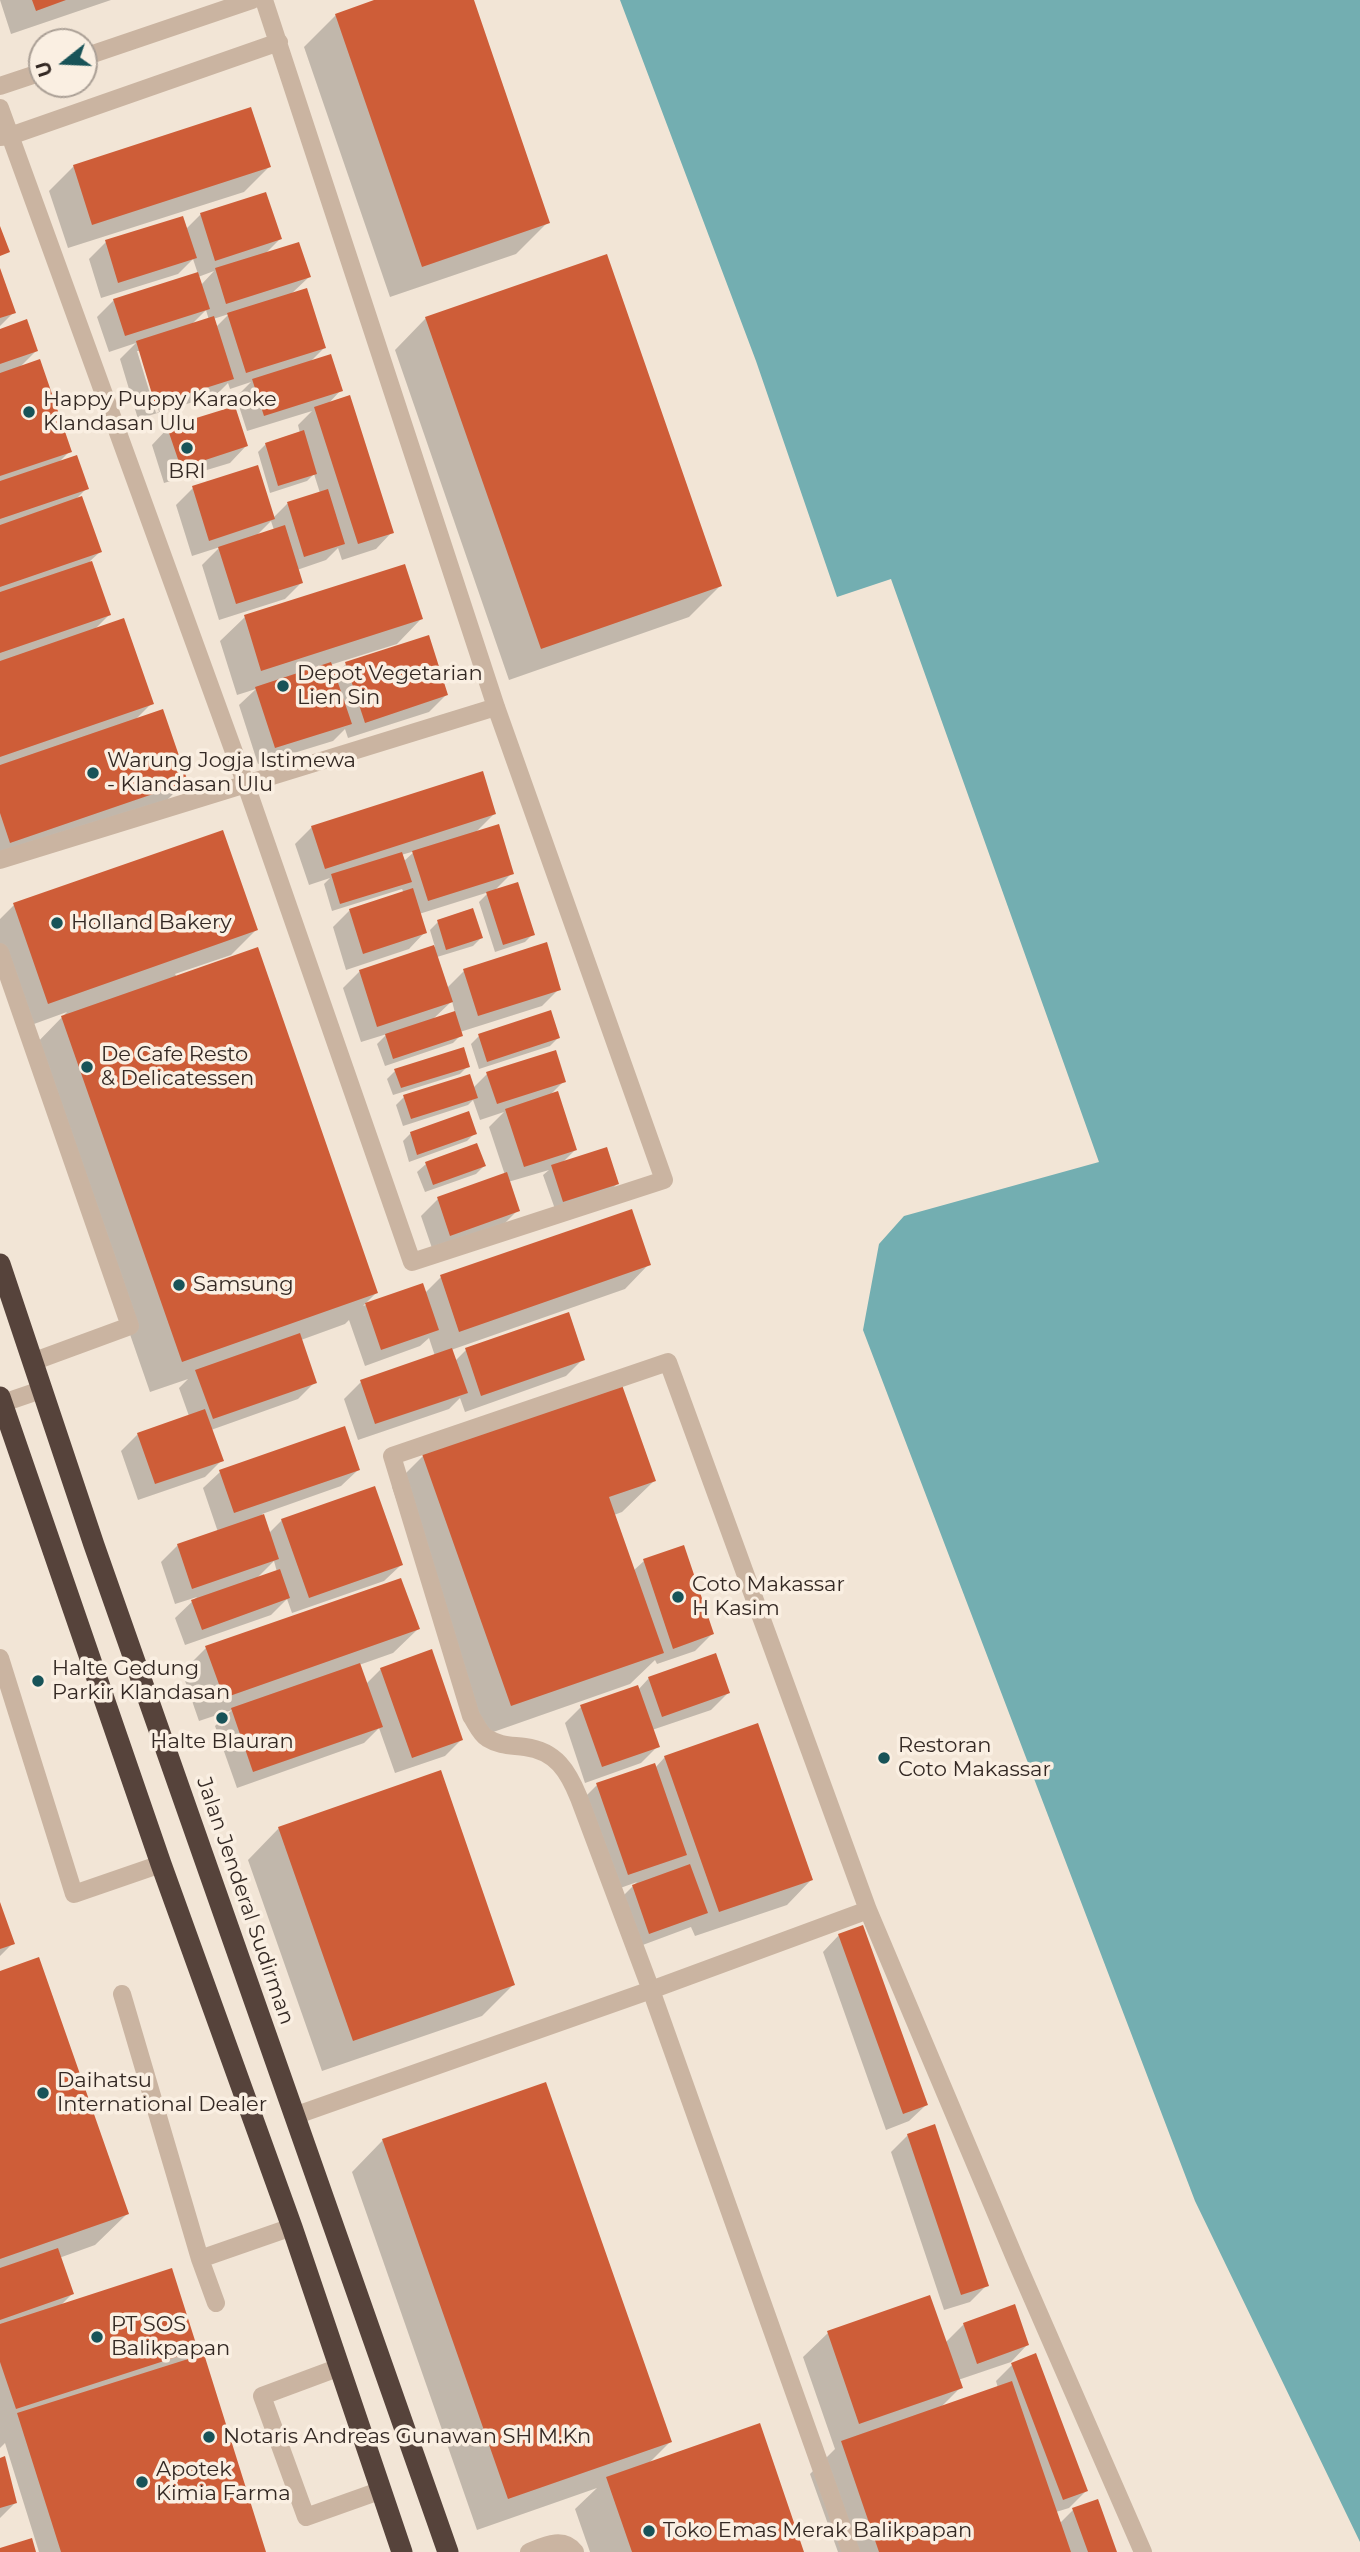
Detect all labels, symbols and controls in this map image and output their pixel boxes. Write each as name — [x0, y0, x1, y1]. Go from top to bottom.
north arrow — [28, 28, 98, 98]
text: U — [31, 58, 58, 80]
place label: Happy Puppy Karaoke Klandasan Ulu — [43, 387, 277, 437]
marker: Happy Puppy Karaoke Klandasan Ulu — [21, 404, 37, 420]
marker: BRI — [179, 440, 195, 456]
place label: BRI — [168, 459, 206, 485]
place label: Depot Vegetarian Lien Sin — [297, 661, 483, 711]
marker: Depot Vegetarian Lien Sin — [275, 678, 291, 694]
place label: Warung Jogja Istimewa - Klandasan Ulu — [107, 748, 356, 798]
marker: Warung Jogja Istimewa - Klandasan Ulu — [85, 765, 101, 781]
place label: Holland Bakery — [71, 910, 232, 936]
marker: Holland Bakery — [49, 915, 65, 931]
place label: De Cafe Resto & Delicatessen — [101, 1042, 254, 1092]
marker: De Cafe Resto & Delicatessen — [79, 1059, 95, 1075]
place label: Samsung — [193, 1272, 294, 1298]
marker: Samsung — [171, 1277, 187, 1293]
place label: Coto Makassar H Kasim — [692, 1572, 845, 1622]
marker: Coto Makassar H Kasim — [670, 1589, 686, 1605]
place label: Halte Gedung Parkir Klandasan — [52, 1656, 230, 1706]
marker: Halte Gedung Parkir Klandasan — [30, 1673, 46, 1689]
marker: Halte Blauran — [214, 1710, 230, 1726]
place label: Halte Blauran — [150, 1729, 294, 1755]
place label: Restoran Coto Makassar — [898, 1733, 1051, 1783]
marker: Restoran Coto Makassar — [876, 1750, 892, 1766]
street label: Jalan Jenderal Sudirman — [191, 1774, 299, 2028]
place label: Daihatsu International Dealer — [57, 2068, 267, 2118]
marker: Daihatsu International Dealer — [35, 2085, 51, 2101]
place label: PT SOS Balikpapan — [111, 2312, 230, 2362]
marker: PT SOS Balikpapan — [89, 2329, 105, 2345]
place label: Notaris Andreas Gunawan SH M.Kn — [223, 2424, 591, 2450]
marker: Notaris Andreas Gunawan SH M.Kn — [201, 2429, 217, 2445]
place label: Apotek Kimia Farma — [156, 2457, 291, 2507]
marker: Apotek Kimia Farma — [134, 2474, 150, 2490]
place label: Toko Emas Merak Balikpapan — [663, 2518, 972, 2544]
marker: Toko Emas Merak Balikpapan — [641, 2523, 657, 2539]

